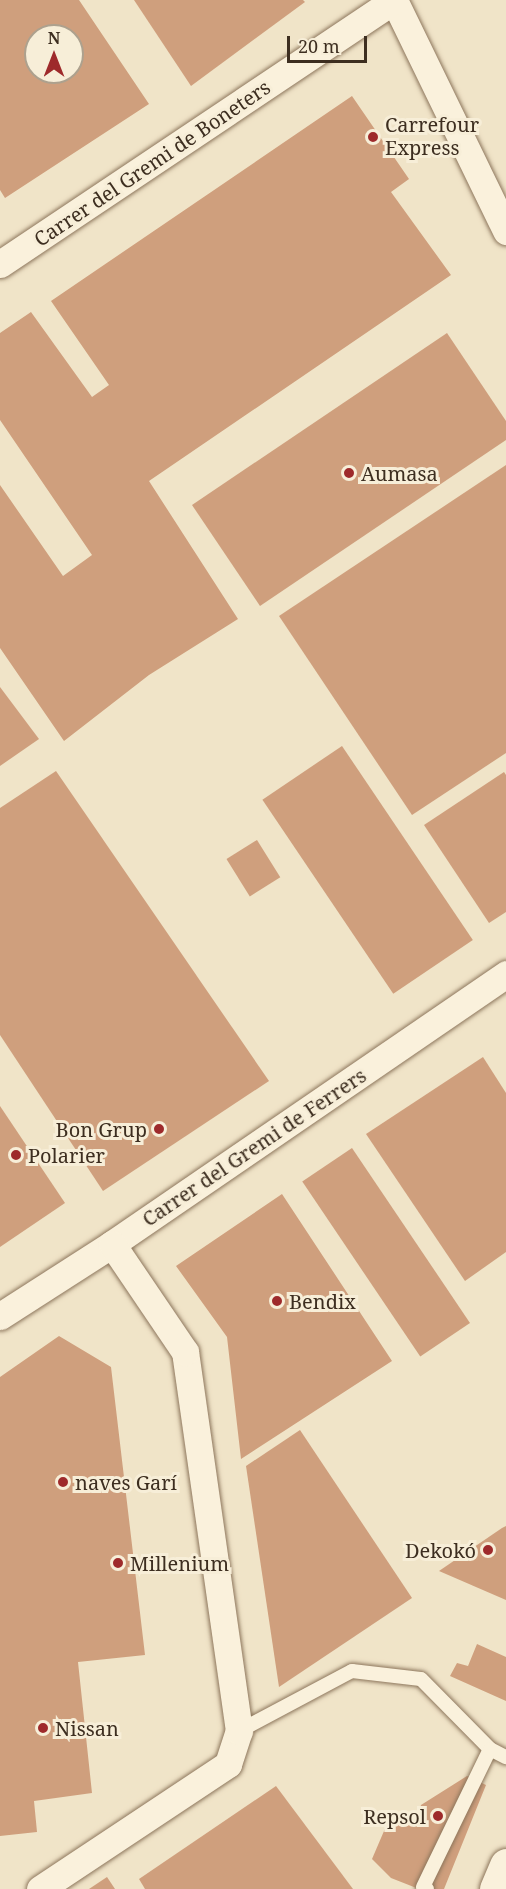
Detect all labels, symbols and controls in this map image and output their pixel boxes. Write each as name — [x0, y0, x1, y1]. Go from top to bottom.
north arrow — [24, 24, 84, 84]
scale bar — [290, 24, 370, 62]
text: N — [48, 27, 60, 49]
text: 20 m — [298, 34, 340, 58]
street label: Carrer del Gremi de Boneters — [29, 75, 275, 251]
place label: Carrefour Express — [385, 113, 479, 160]
marker: Carrefour Express — [366, 130, 380, 144]
place label: Aumasa — [361, 461, 438, 485]
marker: Aumasa — [342, 466, 356, 480]
street label: Carrer del Gremi de Ferrers — [138, 1063, 370, 1231]
place label: Bon Grup — [56, 1117, 147, 1141]
marker: Bon Grup — [152, 1122, 166, 1136]
place label: Polarier — [28, 1143, 105, 1167]
marker: Polarier — [9, 1148, 23, 1162]
place label: Bendix — [289, 1289, 356, 1313]
marker: Bendix — [270, 1294, 284, 1308]
place label: naves Garí — [75, 1470, 177, 1494]
marker: naves Garí — [56, 1475, 70, 1489]
place label: Dekokó — [405, 1538, 476, 1562]
marker: Dekokó — [481, 1543, 495, 1557]
place label: Millenium — [130, 1551, 229, 1575]
marker: Millenium — [111, 1556, 125, 1570]
place label: Nissan — [55, 1716, 119, 1740]
marker: Nissan — [36, 1721, 50, 1735]
place label: Repsol — [363, 1804, 426, 1828]
marker: Repsol — [431, 1809, 445, 1823]

